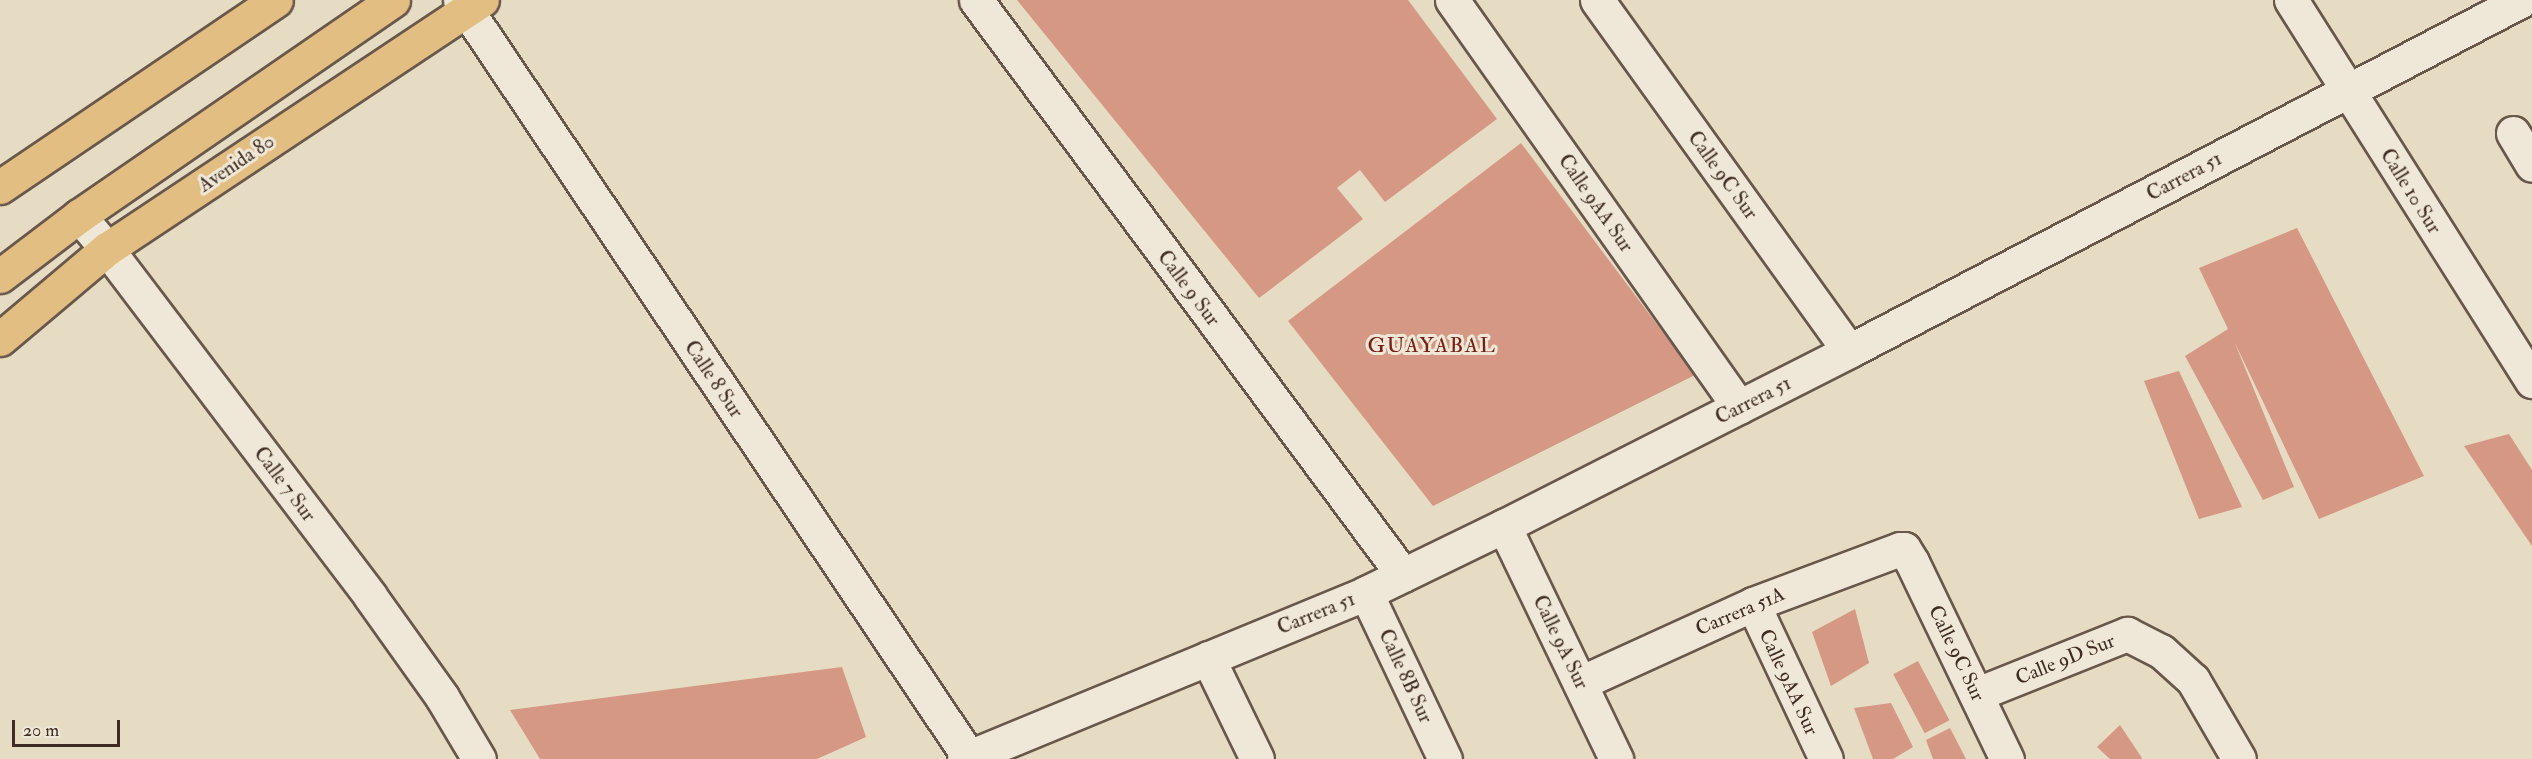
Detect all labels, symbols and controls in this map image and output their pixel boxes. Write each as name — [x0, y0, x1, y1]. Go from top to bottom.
street label: Calle 9C Sur — [1683, 126, 1763, 224]
street label: Avenida 80 — [193, 129, 279, 197]
street label: Calle 10 Sur — [2375, 144, 2447, 238]
street label: Carrera 51 — [2142, 146, 2226, 206]
street label: Calle 9AA Sur — [1553, 149, 1639, 257]
street label: Calle 9 Sur — [1153, 245, 1225, 331]
district label: GUAYABAL — [1368, 333, 1496, 359]
street label: Calle 8 Sur — [679, 336, 749, 422]
street label: Carrera 51 — [1711, 371, 1795, 429]
street label: Calle 7 Sur — [249, 442, 321, 526]
street label: Carrera 51A — [1692, 581, 1788, 641]
street label: Carrera 51 — [1274, 587, 1358, 639]
street label: Calle 9A Sur — [1528, 591, 1594, 693]
street label: Calle 9C Sur — [1924, 601, 1990, 705]
street label: Calle 8B Sur — [1374, 625, 1438, 727]
street label: Calle 9AA Sur — [1754, 625, 1824, 739]
street label: Calle 9D Sur — [2012, 628, 2118, 690]
scale bar — [15, 708, 123, 746]
text: 20 m — [23, 719, 59, 742]

